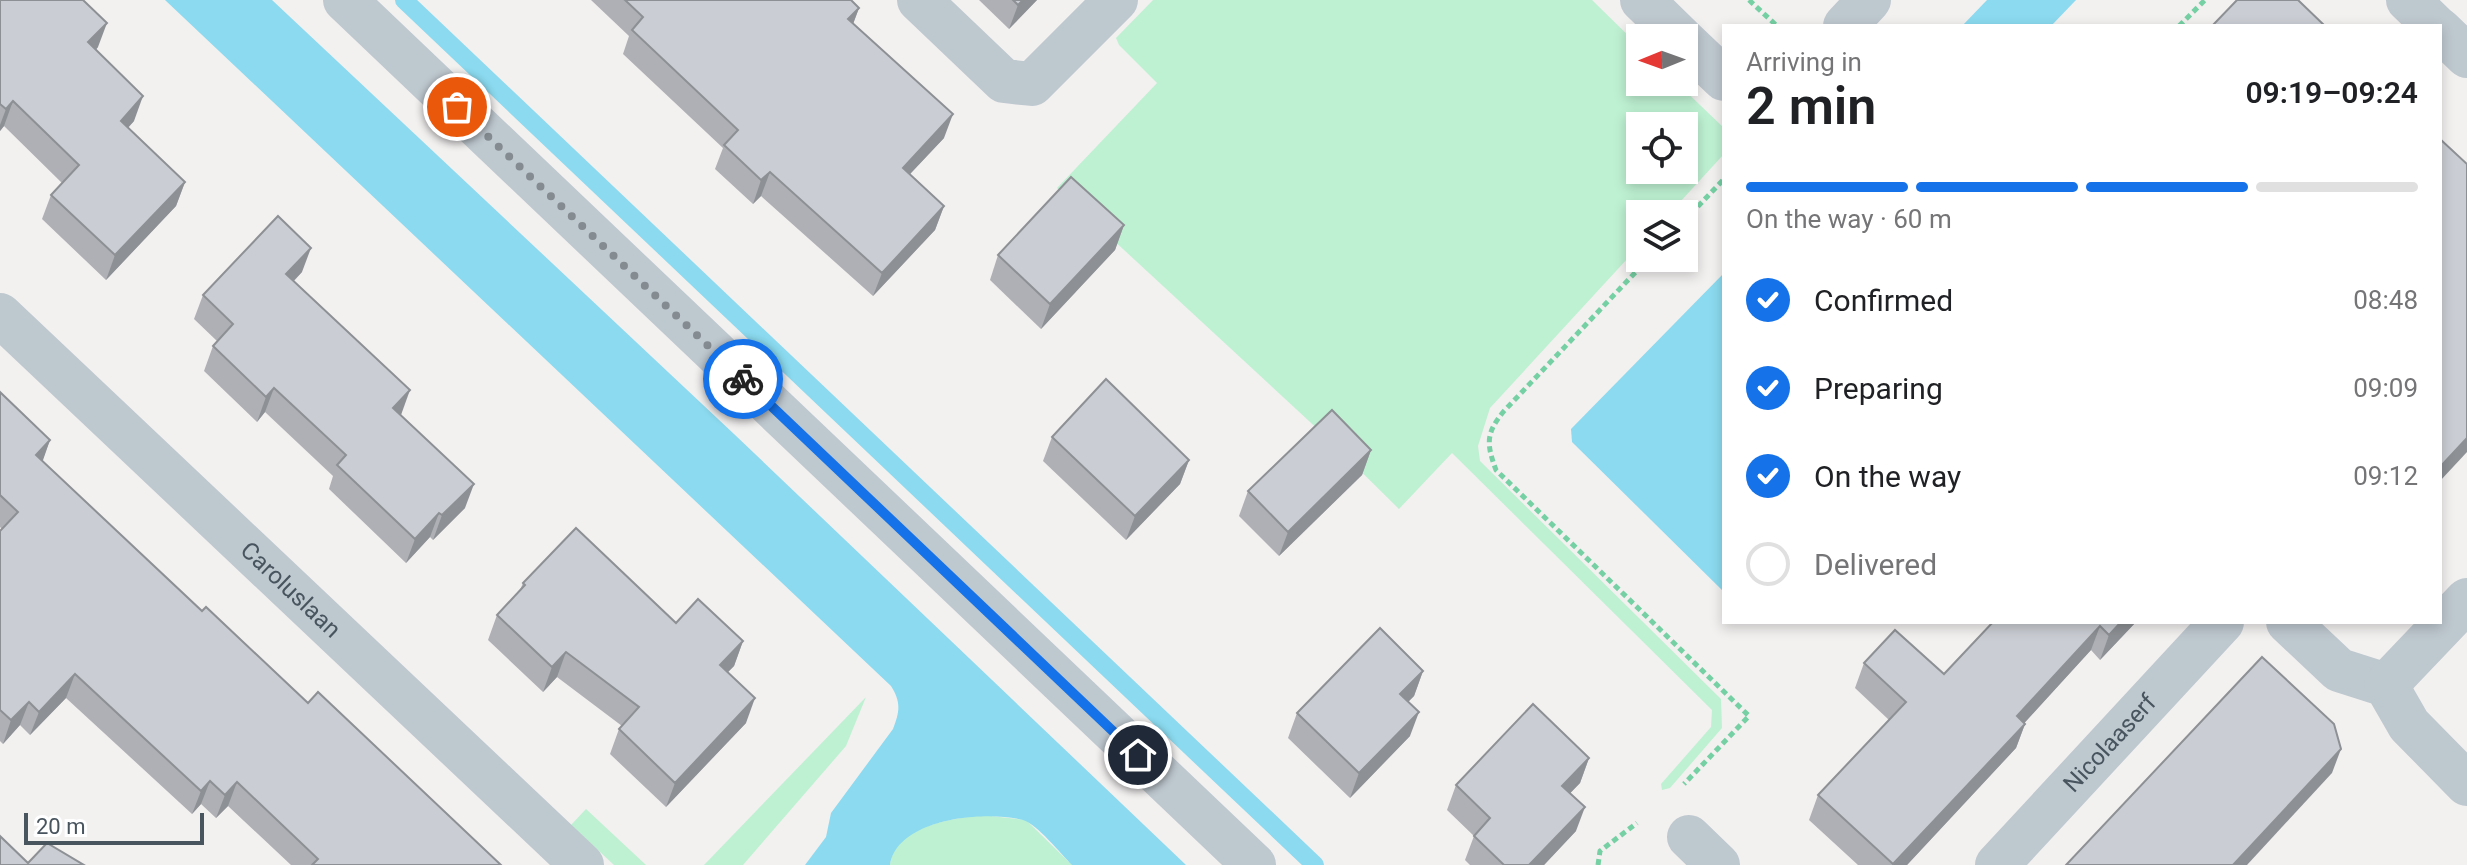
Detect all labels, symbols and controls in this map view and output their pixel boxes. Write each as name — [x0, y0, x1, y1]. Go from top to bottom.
north arrow — [1626, 24, 1698, 96]
map controls — [1626, 24, 1698, 272]
text: Arriving in — [1746, 47, 1862, 77]
pin — [423, 73, 491, 141]
text: 09:19–09:24 — [2245, 75, 2418, 110]
text: 2 min — [1746, 76, 1876, 137]
icon: bag — [435, 85, 479, 129]
button: locate — [1626, 112, 1698, 184]
button: layers — [1626, 200, 1698, 272]
text: On the way · 60 m — [1746, 204, 1952, 234]
icon: check — [1746, 278, 1790, 322]
text: Confirmed — [1814, 283, 1953, 318]
text: 08:48 — [2353, 285, 2418, 315]
courier — [703, 339, 783, 419]
icon: bike — [721, 357, 765, 401]
icon: check — [1746, 366, 1790, 410]
text: Preparing — [1814, 371, 1943, 406]
text: 09:09 — [2353, 373, 2418, 403]
icon: check — [1746, 454, 1790, 498]
text: On the way — [1814, 459, 1961, 494]
text: 09:12 — [2353, 461, 2418, 491]
street label: Caroluslaan — [235, 536, 346, 644]
text: Delivered — [1814, 547, 1937, 582]
street label: Nicolaaserf — [2058, 688, 2162, 798]
pin — [1104, 721, 1172, 789]
icon: home — [1116, 733, 1160, 777]
scale bar — [24, 809, 204, 845]
text: 20 m — [36, 814, 85, 839]

